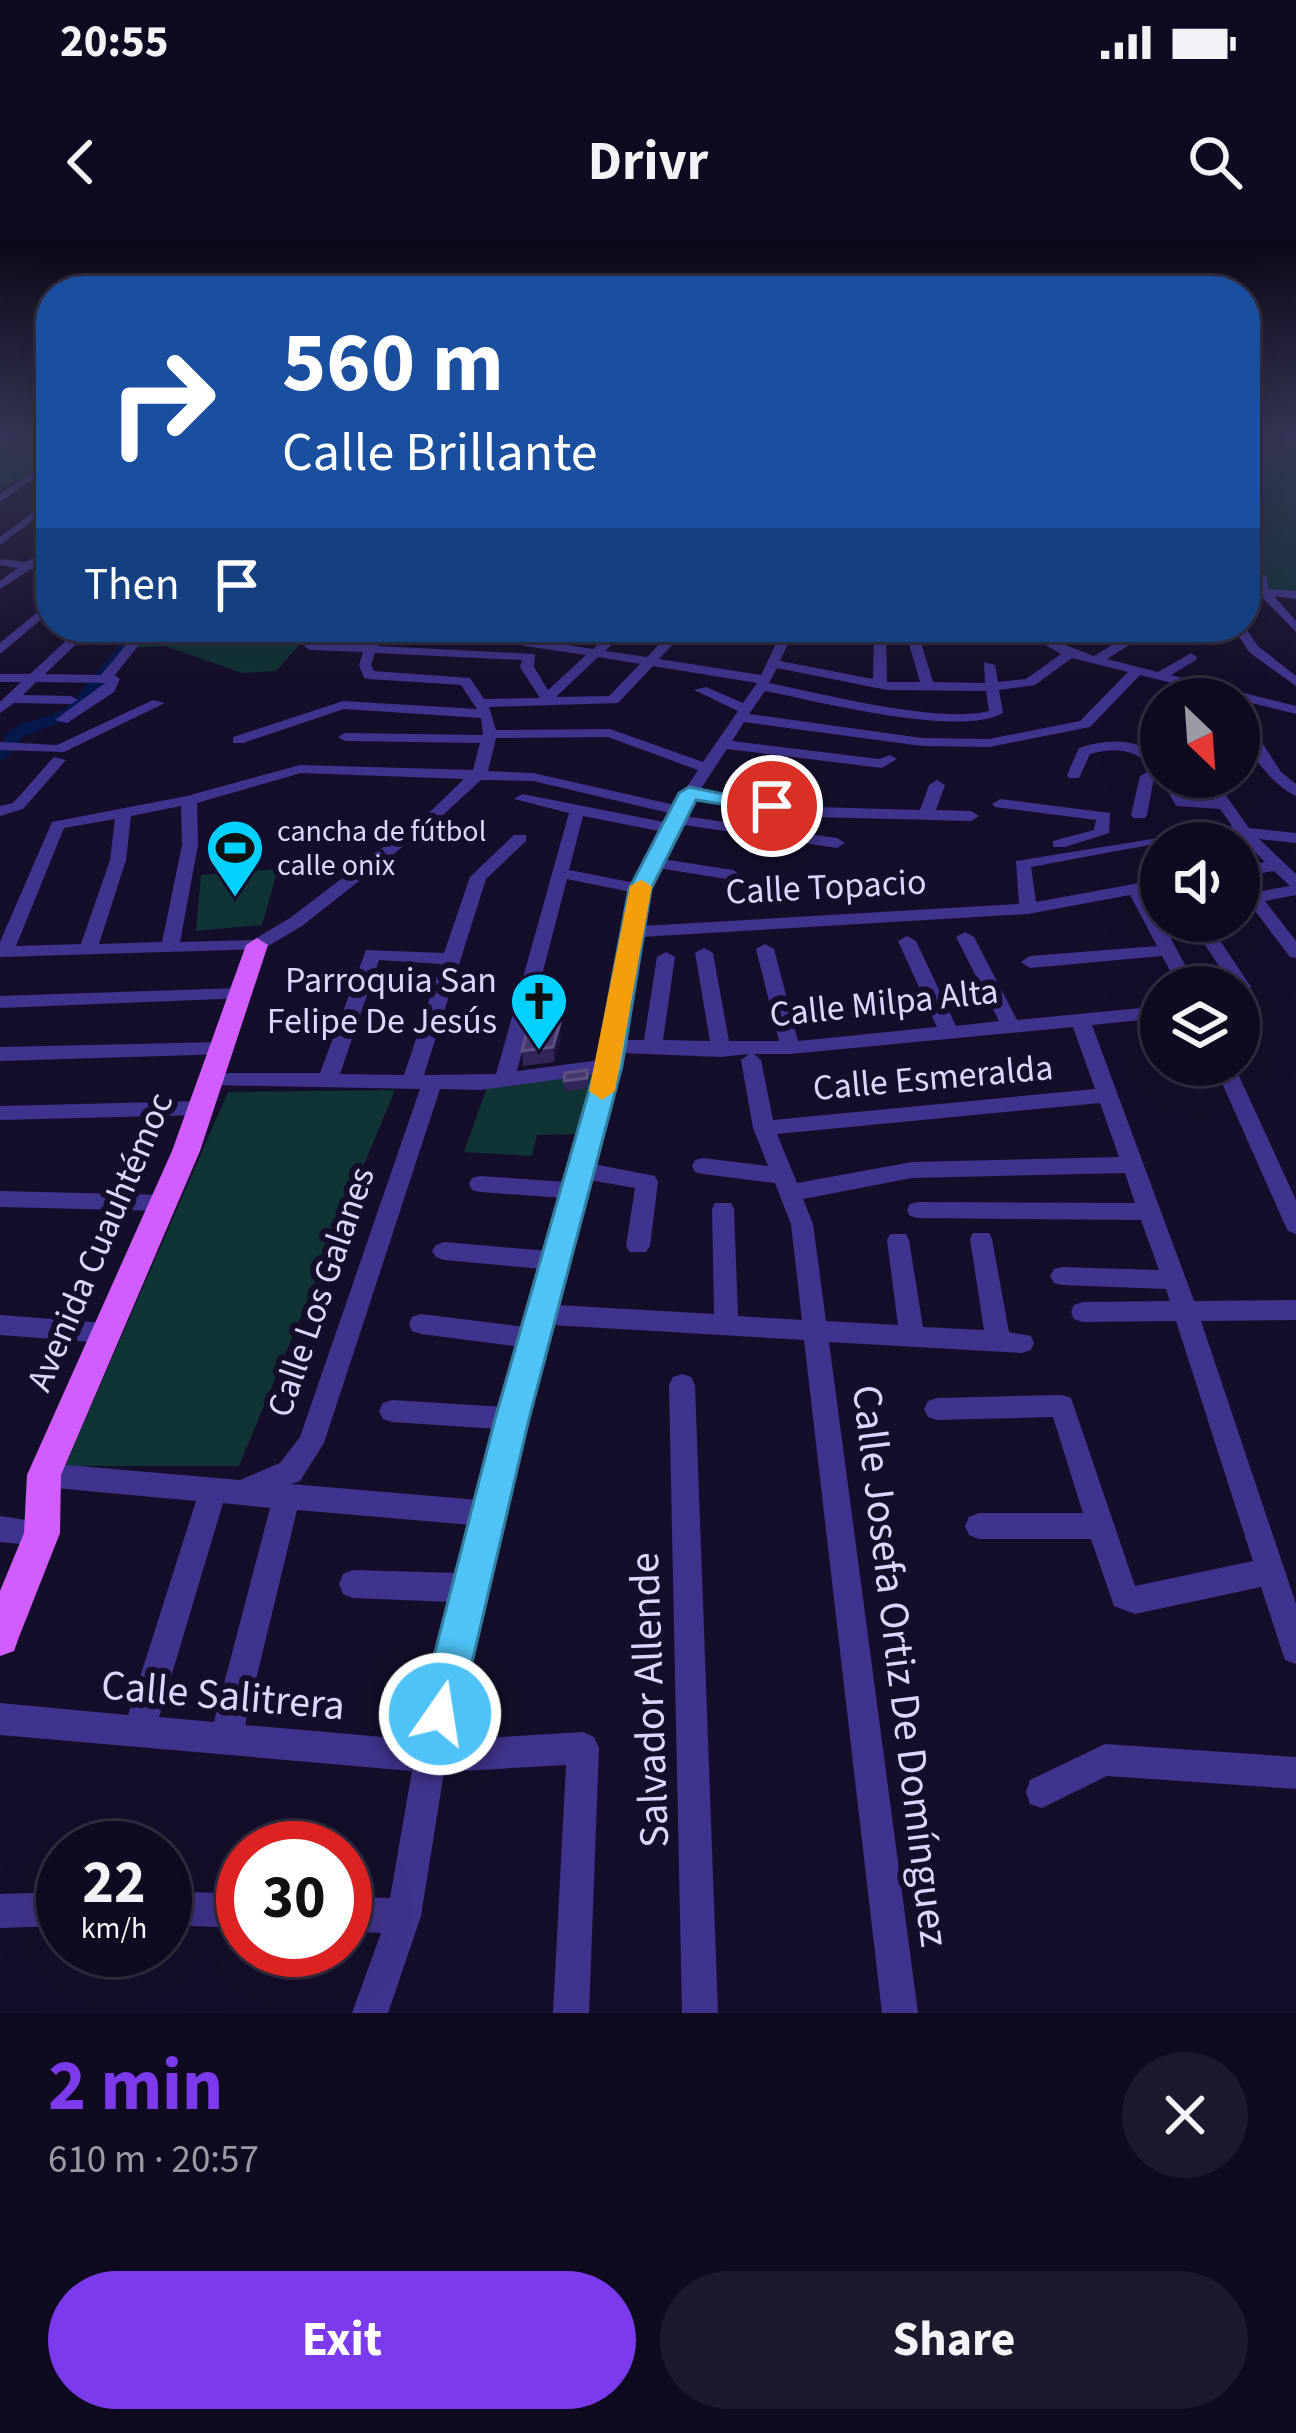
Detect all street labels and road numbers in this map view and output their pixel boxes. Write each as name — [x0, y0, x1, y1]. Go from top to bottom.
street label: Calle Topacio — [724, 856, 928, 918]
street label: Calle Milpa Alta — [767, 966, 1001, 1040]
street label: Calle Esmeralda — [811, 1042, 1055, 1114]
street label: Avenida Cuauhtémoc — [14, 1085, 186, 1399]
street label: Calle Los Galanes — [254, 1160, 388, 1424]
street label: Calle Josefa Ortiz De Domínguez — [836, 1382, 964, 1950]
street label: Salvador Allende — [615, 1551, 685, 1849]
street label: Calle Salitrera — [99, 1655, 347, 1737]

